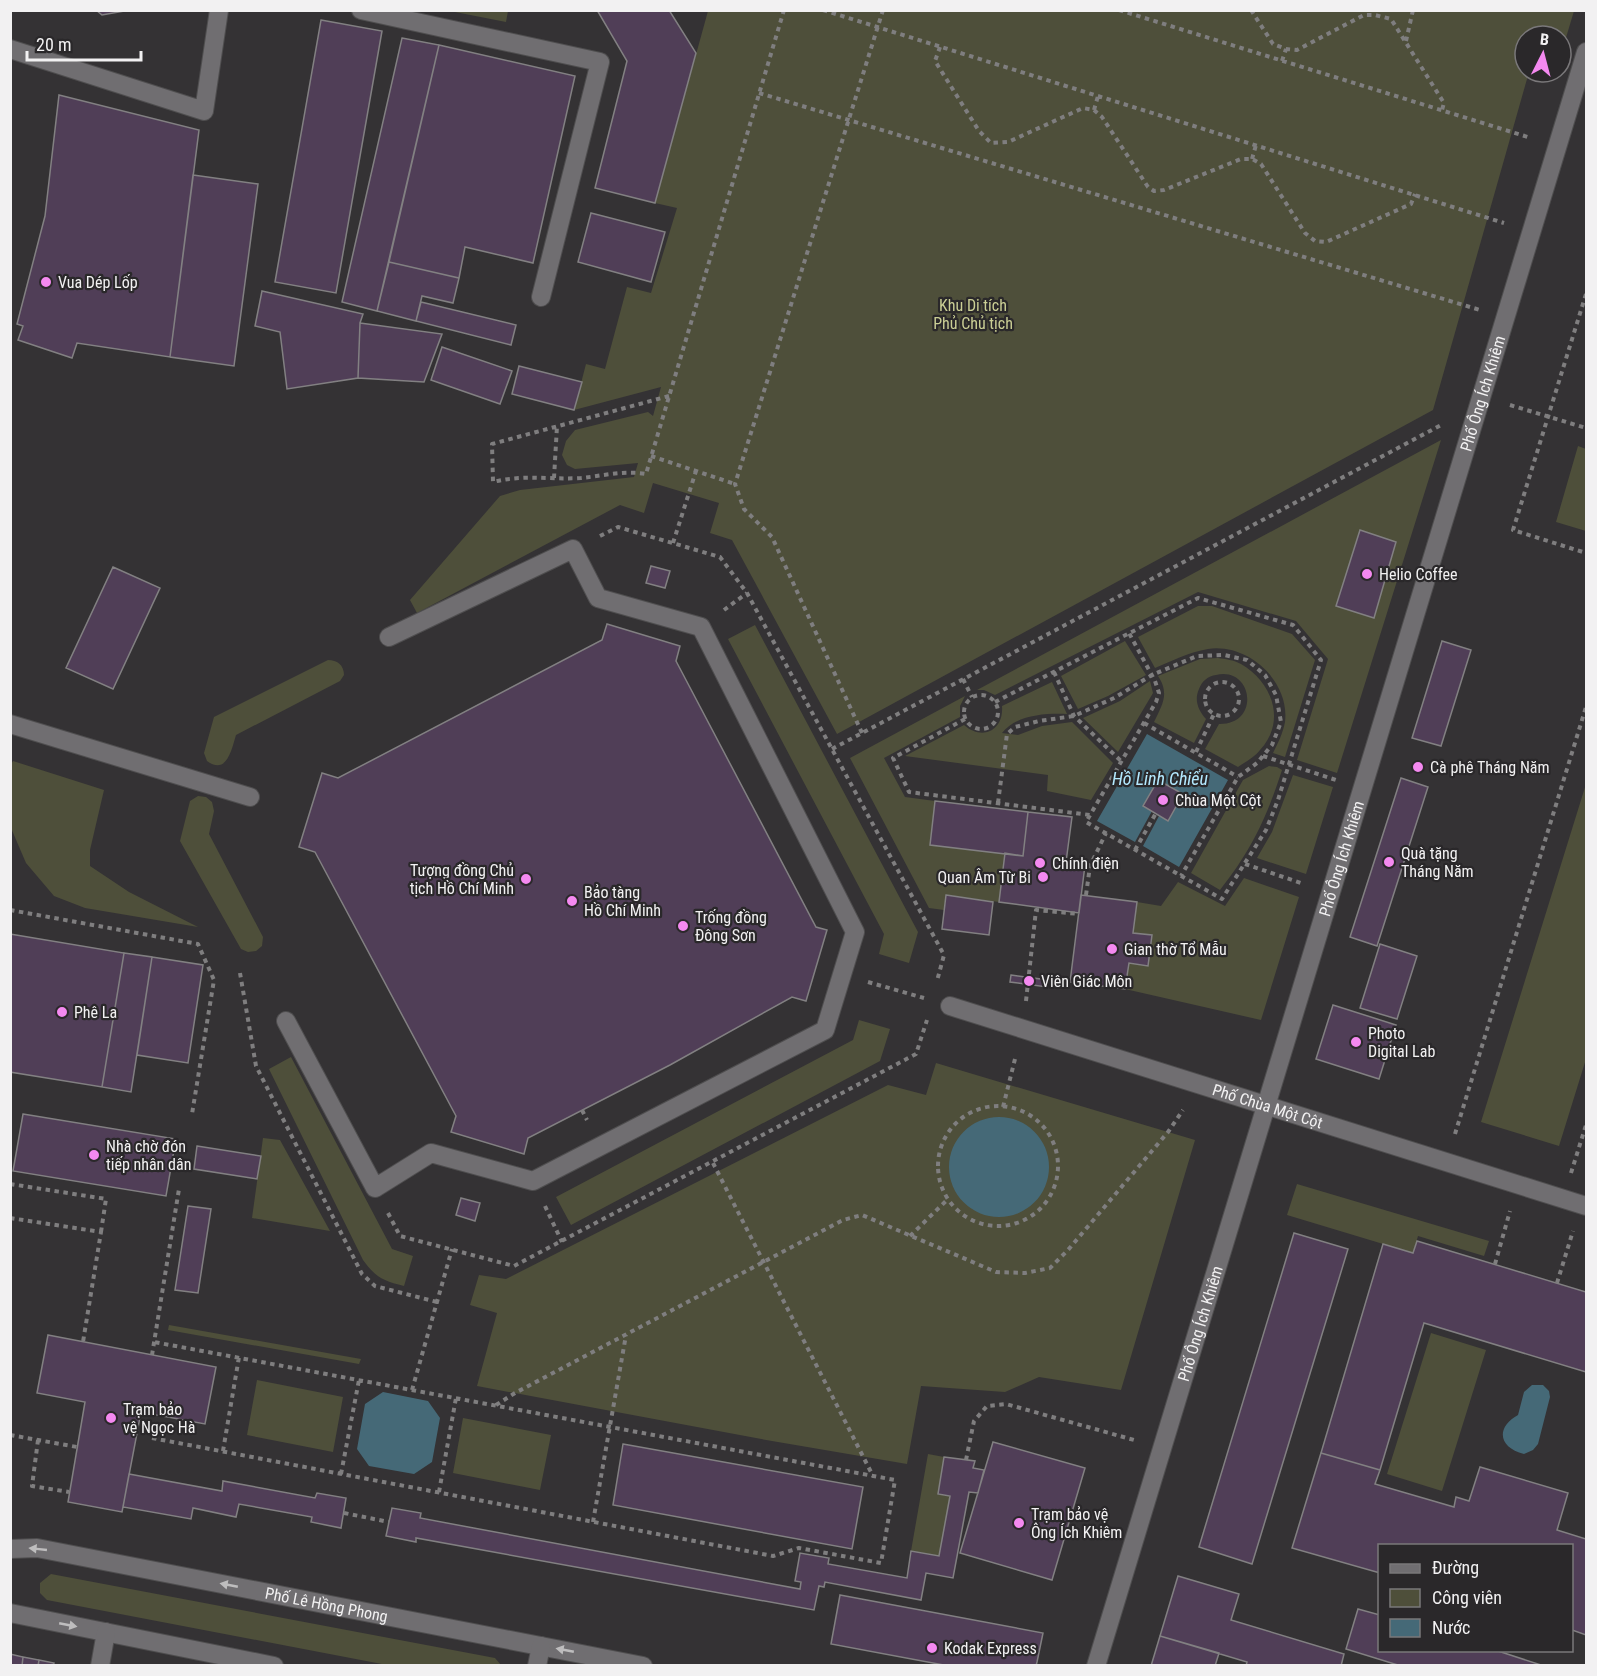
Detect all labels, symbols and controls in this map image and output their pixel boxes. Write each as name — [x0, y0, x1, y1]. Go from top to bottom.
scale bar — [27, 24, 141, 62]
north arrow — [1513, 24, 1573, 84]
text: B — [1539, 30, 1550, 49]
text: 20 m — [36, 34, 71, 55]
place label: Vua Dép Lốp — [58, 273, 138, 292]
marker: Vua Dép Lốp — [39, 275, 53, 289]
park label: Khu Di tích Phủ Chủ tịch — [933, 296, 1013, 333]
street label: Phố Ông Ích Khiêm — [1456, 333, 1509, 454]
place label: Helio Coffee — [1379, 565, 1458, 584]
marker: Helio Coffee — [1360, 567, 1374, 581]
place label: Cà phê Tháng Năm — [1430, 758, 1550, 777]
marker: Cà phê Tháng Năm — [1411, 760, 1425, 774]
water label: Hồ Linh Chiểu — [1112, 768, 1209, 789]
place label: Chùa Một Cột — [1175, 791, 1261, 810]
marker: Chùa Một Cột — [1156, 793, 1170, 807]
street label: Phố Ông Ích Khiêm — [1315, 798, 1368, 919]
place label: Quà tặng Tháng Năm — [1401, 844, 1474, 881]
place label: Chính điện — [1052, 854, 1119, 873]
marker: Quà tặng Tháng Năm — [1382, 855, 1396, 869]
marker: Chính điện — [1033, 856, 1047, 870]
place label: Tượng đồng Chủ tịch Hồ Chí Minh — [410, 861, 514, 898]
place label: Quan Âm Từ Bi — [937, 868, 1031, 887]
marker: Quan Âm Từ Bi — [1036, 870, 1050, 884]
marker: Tượng đồng Chủ tịch Hồ Chí Minh — [519, 872, 533, 886]
place label: Bảo tàng Hồ Chí Minh — [584, 883, 661, 920]
marker: Bảo tàng Hồ Chí Minh — [565, 894, 579, 908]
place label: Trống đồng Đông Sơn — [695, 908, 767, 945]
marker: Trống đồng Đông Sơn — [676, 919, 690, 933]
place label: Gian thờ Tổ Mẫu — [1124, 940, 1227, 959]
marker: Gian thờ Tổ Mẫu — [1105, 942, 1119, 956]
place label: Viên Giác Môn — [1041, 972, 1132, 991]
marker: Viên Giác Môn — [1022, 974, 1036, 988]
place label: Phê La — [74, 1003, 117, 1022]
marker: Phê La — [55, 1005, 69, 1019]
place label: Photo Digital Lab — [1368, 1024, 1435, 1061]
marker: Photo Digital Lab — [1349, 1035, 1363, 1049]
street label: Phố Chùa Một Cột — [1210, 1080, 1325, 1133]
place label: Nhà chờ đón tiếp nhân dân — [106, 1137, 191, 1174]
marker: Nhà chờ đón tiếp nhân dân — [87, 1148, 101, 1162]
street label: Phố Ông Ích Khiêm — [1174, 1264, 1227, 1384]
place label: Trạm bảo vệ Ngọc Hà — [123, 1400, 195, 1437]
marker: Trạm bảo vệ Ngọc Hà — [104, 1411, 118, 1425]
place label: Trạm bảo vệ Ông Ích Khiêm — [1031, 1505, 1122, 1542]
marker: Trạm bảo vệ Ông Ích Khiêm — [1012, 1516, 1026, 1530]
one-way arrow — [28, 1544, 47, 1554]
legend — [1378, 1544, 1573, 1652]
text: Đường — [1432, 1557, 1479, 1578]
one-way arrow — [220, 1580, 239, 1589]
street label: Phố Lê Hồng Phong — [263, 1584, 389, 1626]
text: Công viên — [1432, 1587, 1502, 1608]
text: Nước — [1432, 1617, 1470, 1638]
one-way arrow — [59, 1621, 78, 1630]
place label: Kodak Express — [944, 1639, 1037, 1658]
marker: Kodak Express — [925, 1641, 939, 1655]
one-way arrow — [556, 1645, 575, 1654]

